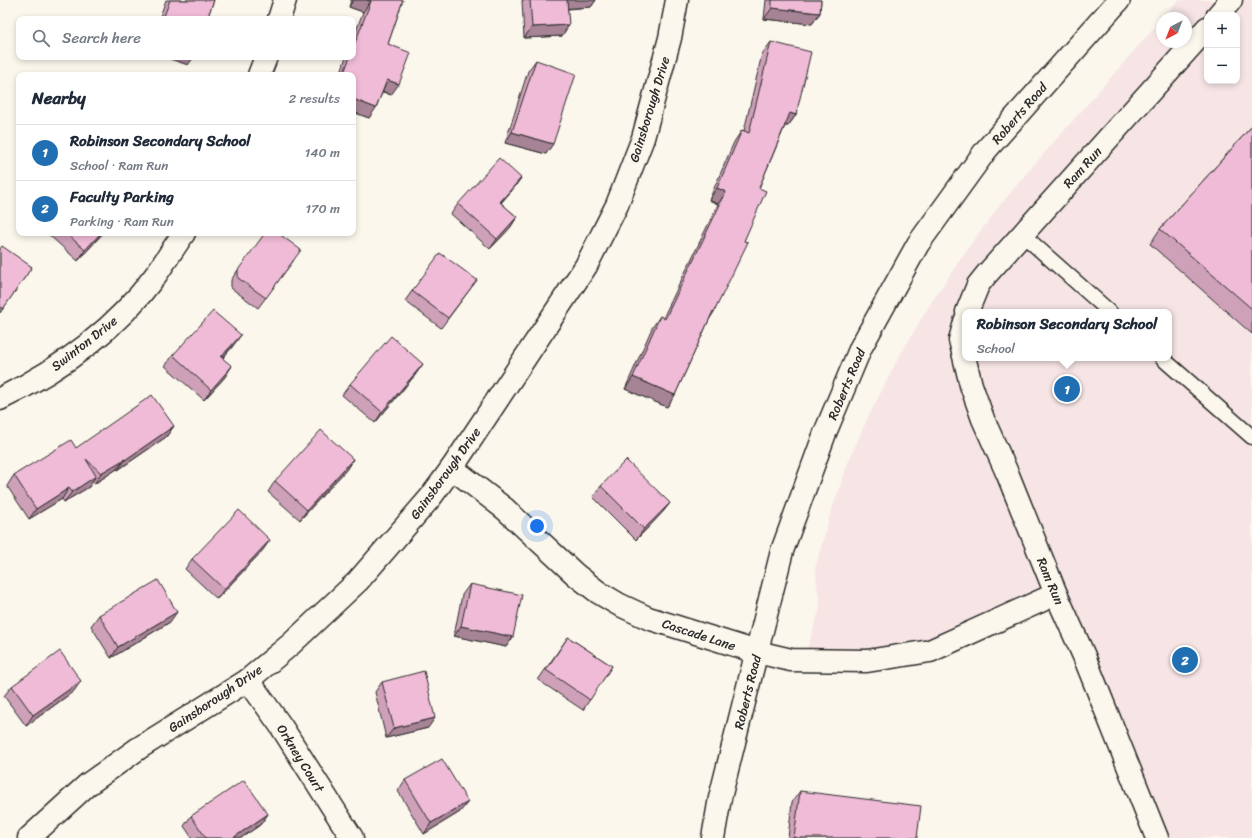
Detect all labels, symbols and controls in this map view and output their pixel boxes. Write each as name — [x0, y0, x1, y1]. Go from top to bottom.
north arrow — [1156, 12, 1192, 48]
map controls — [1204, 12, 1240, 84]
button: + — [1204, 12, 1240, 48]
search box — [16, 16, 356, 60]
text: Search here — [62, 25, 141, 51]
icon: search — [30, 27, 52, 49]
button: − — [1204, 48, 1240, 84]
street label: Gainsborough Drive — [622, 53, 677, 165]
street label: Roberts Road — [986, 76, 1054, 150]
text: Nearby — [32, 83, 86, 113]
text: 2 results — [289, 87, 340, 110]
text: Robinson Secondary School — [70, 128, 251, 154]
text: 1 — [42, 141, 48, 164]
text: 140 m — [305, 141, 340, 164]
street label: Ram Run — [1057, 141, 1108, 193]
text: School · Ram Run — [70, 154, 168, 177]
text: Faculty Parking — [70, 184, 174, 210]
text: 2 — [41, 197, 49, 220]
text: 170 m — [305, 197, 340, 220]
text: Parking · Ram Run — [70, 210, 174, 233]
popup — [962, 309, 1172, 361]
street label: Swinton Drive — [46, 310, 123, 377]
text: Robinson Secondary School — [977, 311, 1157, 337]
text: School — [977, 337, 1015, 360]
street label: Roberts Road — [821, 344, 872, 424]
pin: 1 — [1054, 374, 1080, 404]
street label: Gainsborough Drive — [404, 422, 487, 524]
your location — [527, 516, 547, 536]
street label: Ram Run — [1030, 554, 1071, 609]
street label: Cascade Lane — [659, 612, 739, 657]
pin: 2 — [1172, 645, 1198, 675]
street label: Roberts Road — [727, 651, 768, 732]
street label: Gainsborough Drive — [163, 658, 267, 739]
street label: Orkney Court — [270, 720, 331, 798]

